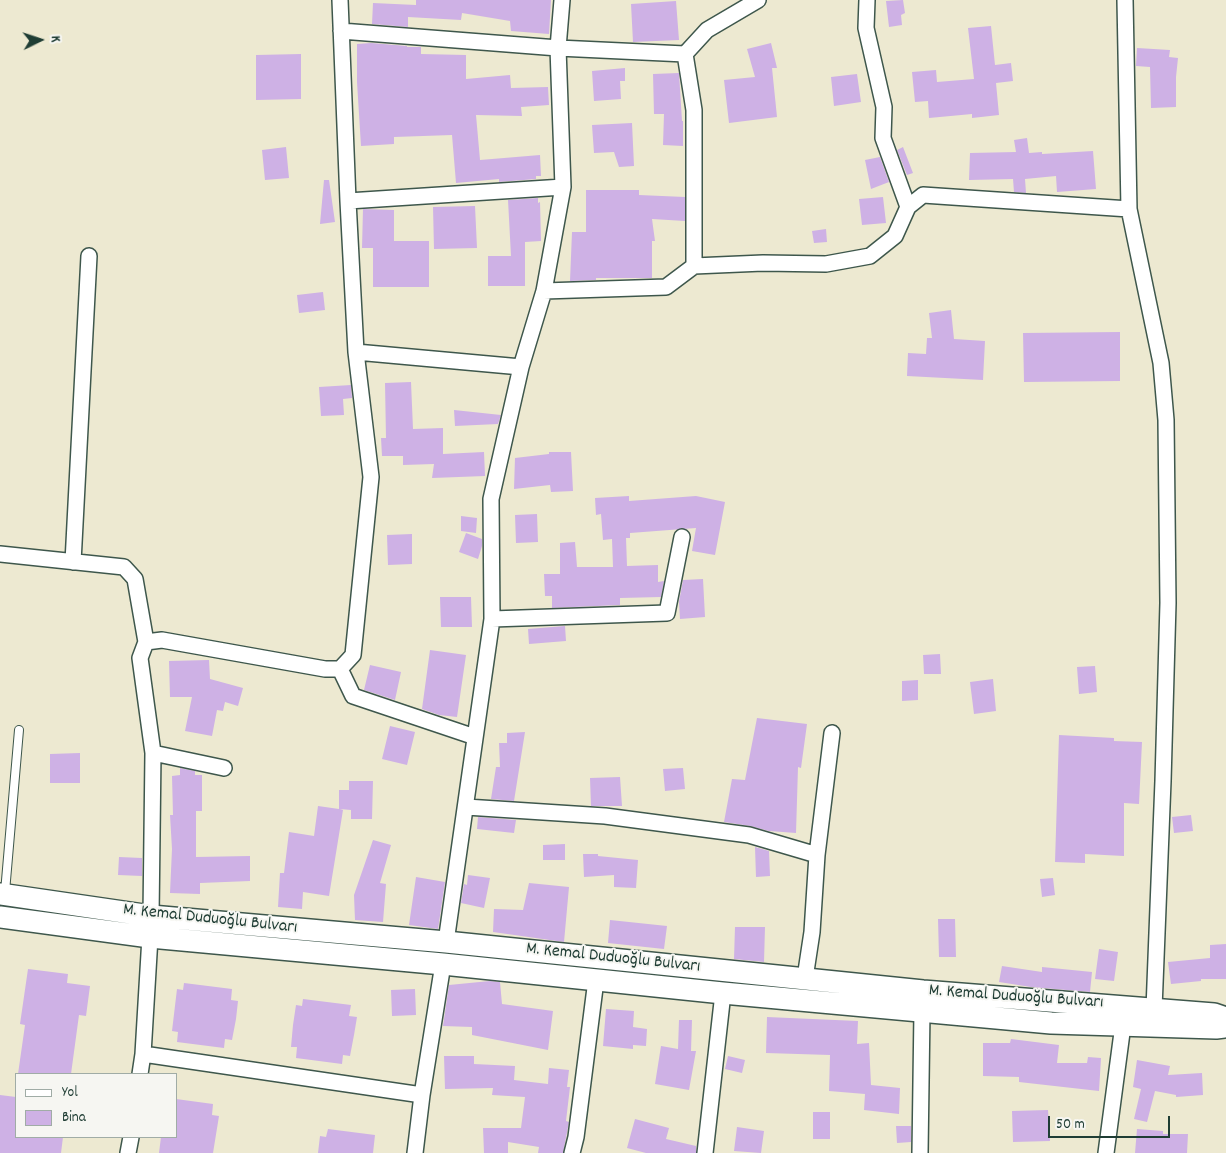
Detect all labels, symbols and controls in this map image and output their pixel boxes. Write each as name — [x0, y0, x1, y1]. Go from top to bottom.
north arrow — [15, 15, 65, 65]
text: K — [45, 35, 65, 43]
street label: M. Kemal Duduoğlu Bulvarı — [122, 900, 298, 940]
street label: M. Kemal Duduoğlu Bulvarı — [525, 939, 701, 979]
street label: M. Kemal Duduoğlu Bulvarı — [928, 981, 1104, 1015]
legend — [15, 1073, 178, 1138]
text: Yol — [62, 1082, 78, 1104]
scale bar — [1051, 1106, 1174, 1138]
text: Bina — [62, 1107, 86, 1129]
text: 50 m — [1056, 1114, 1085, 1136]

